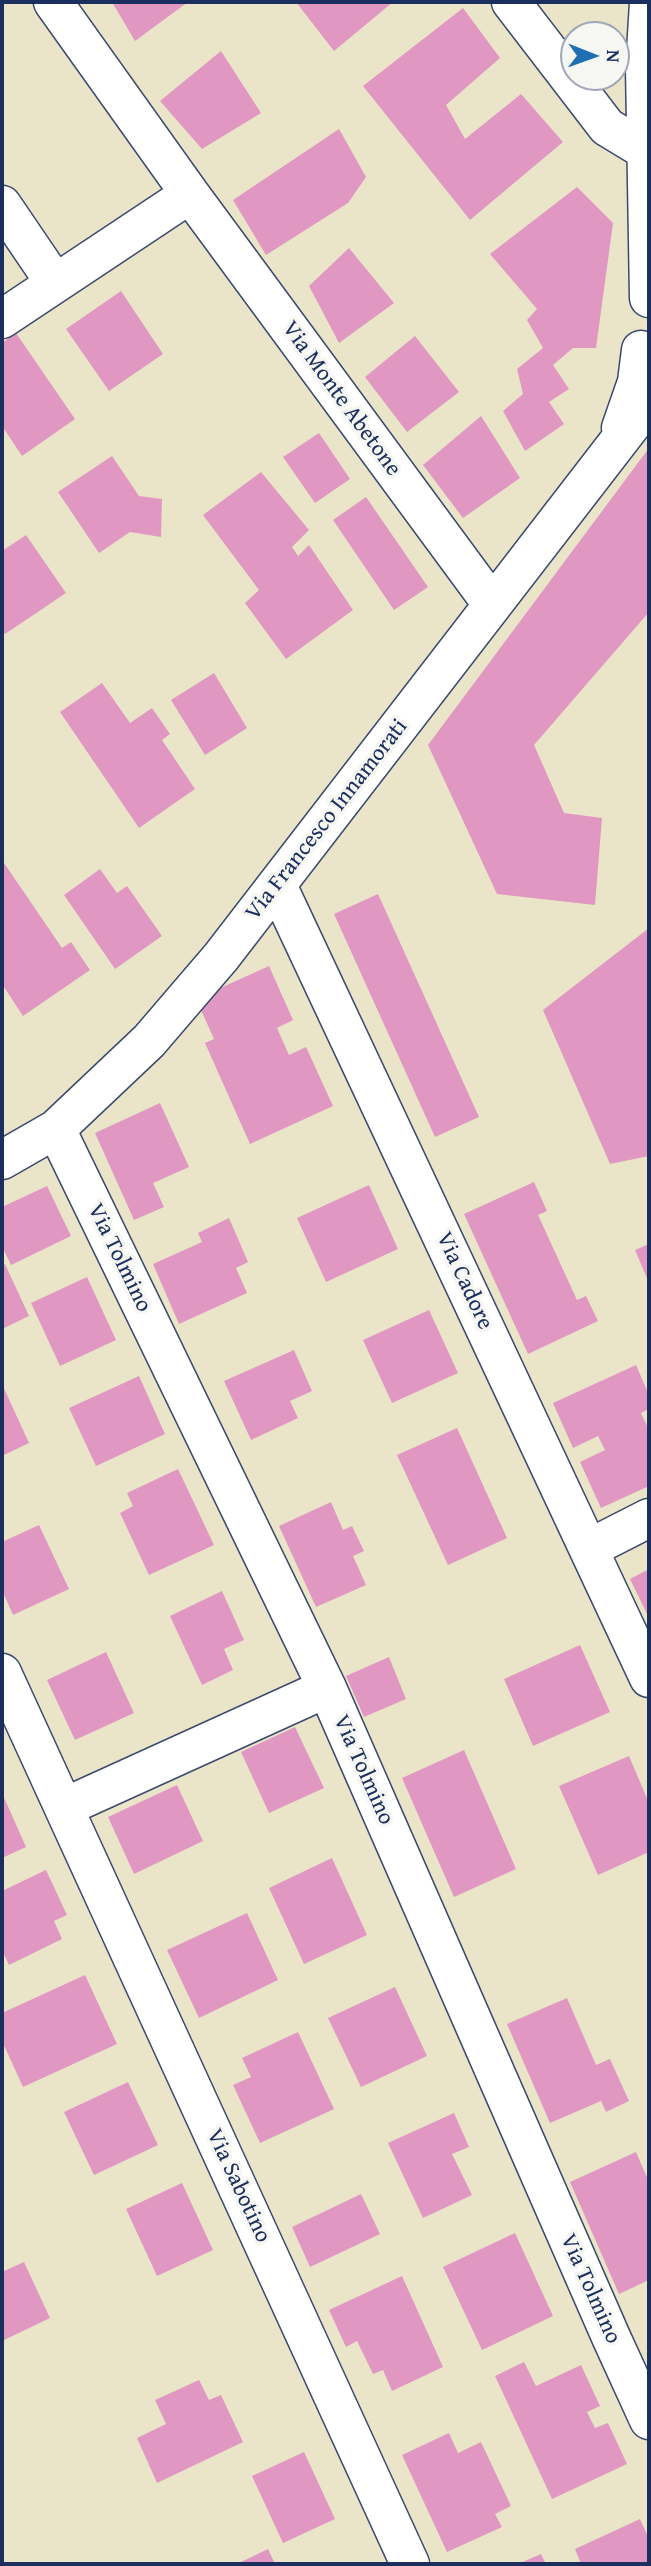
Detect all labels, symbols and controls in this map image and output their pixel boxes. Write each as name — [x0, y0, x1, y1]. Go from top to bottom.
north arrow — [560, 21, 630, 91]
text: N — [600, 50, 628, 63]
street label: Via Monte Abetone — [275, 316, 407, 482]
street label: Via Francesco Innamorati — [240, 714, 414, 926]
street label: Via Tolmino — [81, 1199, 157, 1317]
street label: Via Cadore — [429, 1228, 499, 1334]
street label: Via Tolmino — [326, 1711, 400, 1829]
street label: Via Sabotino — [200, 2125, 276, 2247]
street label: Via Tolmino — [553, 2230, 627, 2348]

